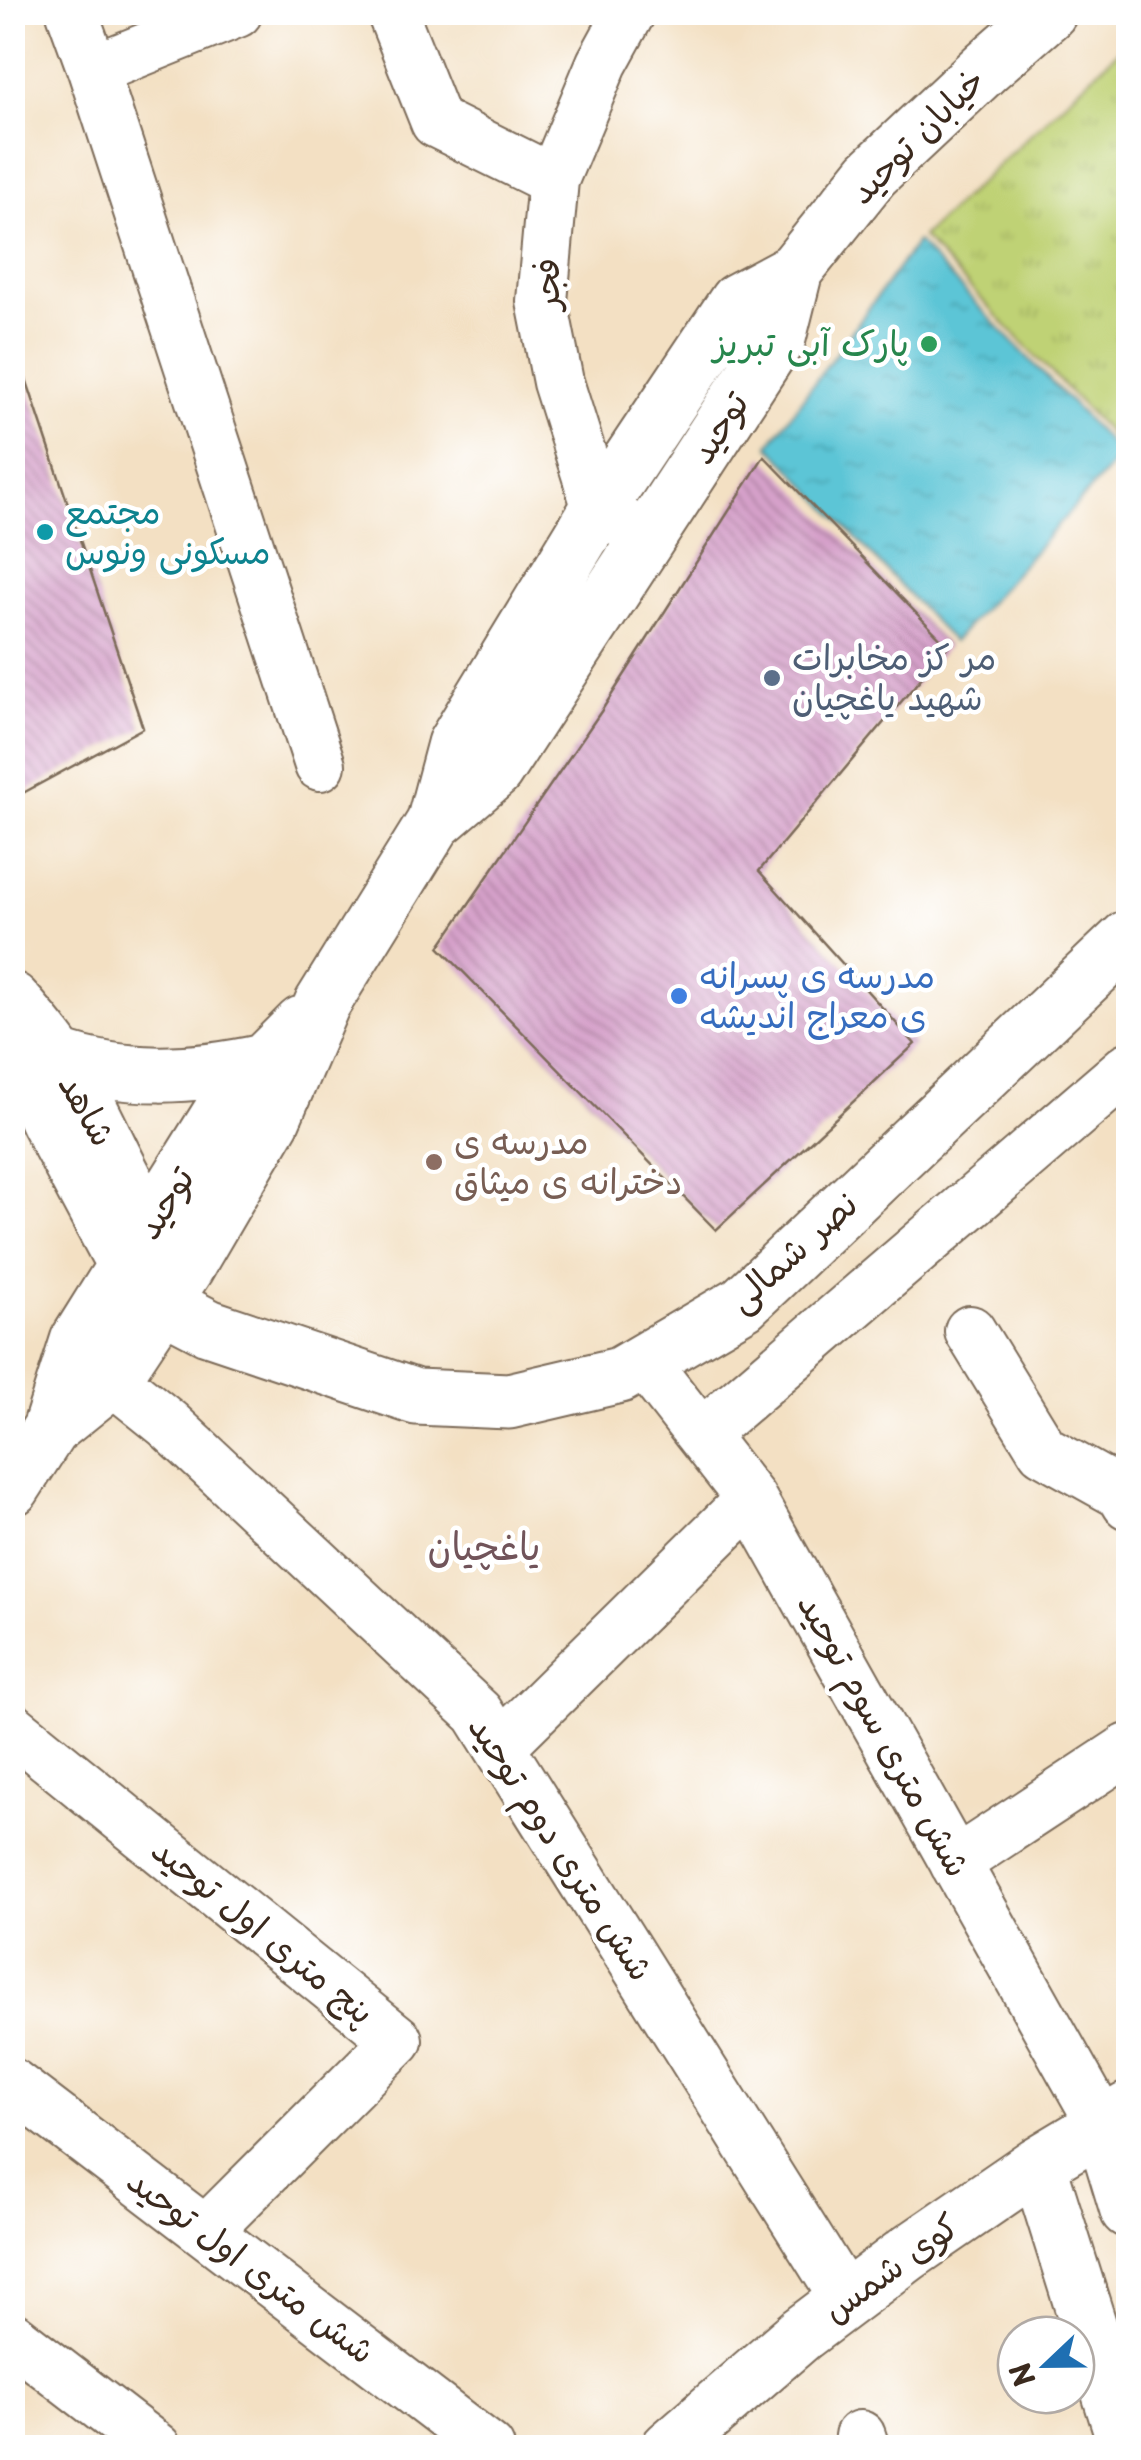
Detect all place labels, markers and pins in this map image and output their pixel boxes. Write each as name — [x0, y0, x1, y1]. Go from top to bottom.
place label: پارک آبی تبریز — [710, 315, 909, 368]
marker: پارک آبی تبریز — [918, 333, 940, 355]
place label: مجتمع مسکونی ونوس — [65, 483, 271, 576]
marker: مجتمع مسکونی ونوس — [34, 521, 56, 543]
place label: مر کز مخابرات شهید یاغچیان — [792, 629, 996, 722]
marker: مر کز مخابرات شهید یاغچیان — [761, 667, 783, 689]
place label: مدرسه ی پسرانه ی معراج اندیشه — [699, 947, 935, 1040]
marker: مدرسه ی پسرانه ی معراج اندیشه — [668, 985, 690, 1007]
place label: مدرسه ی دخترانه ی میثاق — [454, 1113, 682, 1206]
marker: مدرسه ی دخترانه ی میثاق — [423, 1151, 445, 1173]

